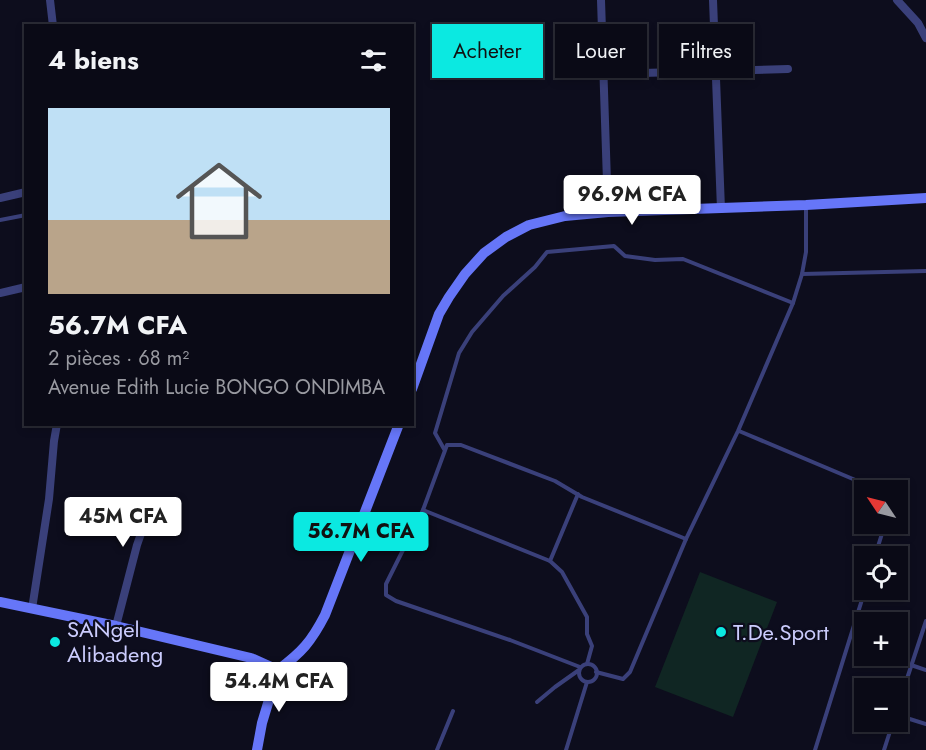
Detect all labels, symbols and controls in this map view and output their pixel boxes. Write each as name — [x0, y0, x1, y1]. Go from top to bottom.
chip: Acheter — [432, 24, 543, 78]
chip: Louer — [555, 24, 647, 78]
chip: Filtres — [659, 24, 753, 78]
text: 4 biens — [48, 41, 139, 79]
icon: filters — [357, 44, 390, 77]
icon: home — [165, 147, 273, 255]
pin: 96.9M CFA — [563, 175, 701, 226]
text: 96.9M CFA — [578, 180, 686, 209]
text: 56.7M CFA — [48, 306, 187, 344]
text: 2 pièces · 68 m² — [48, 344, 189, 373]
text: Avenue Edith Lucie BONGO ONDIMBA — [48, 373, 385, 402]
north arrow — [854, 480, 908, 534]
map controls — [854, 480, 908, 732]
pin: 45M CFA — [68, 497, 178, 548]
text: 45M CFA — [78, 502, 168, 531]
pin: 56.7M CFA — [292, 512, 430, 563]
text: 56.7M CFA — [308, 517, 414, 546]
button: locate — [854, 546, 908, 600]
button: + — [854, 612, 908, 666]
place label: SANgel Alibadeng — [67, 613, 163, 670]
place label: T.De.Sport — [733, 616, 830, 648]
marker: T.De.Sport — [714, 625, 728, 639]
marker: SANgel Alibadeng — [48, 635, 62, 649]
pin: 54.4M CFA — [210, 662, 348, 713]
text: 54.4M CFA — [224, 667, 334, 696]
button: − — [854, 678, 908, 732]

